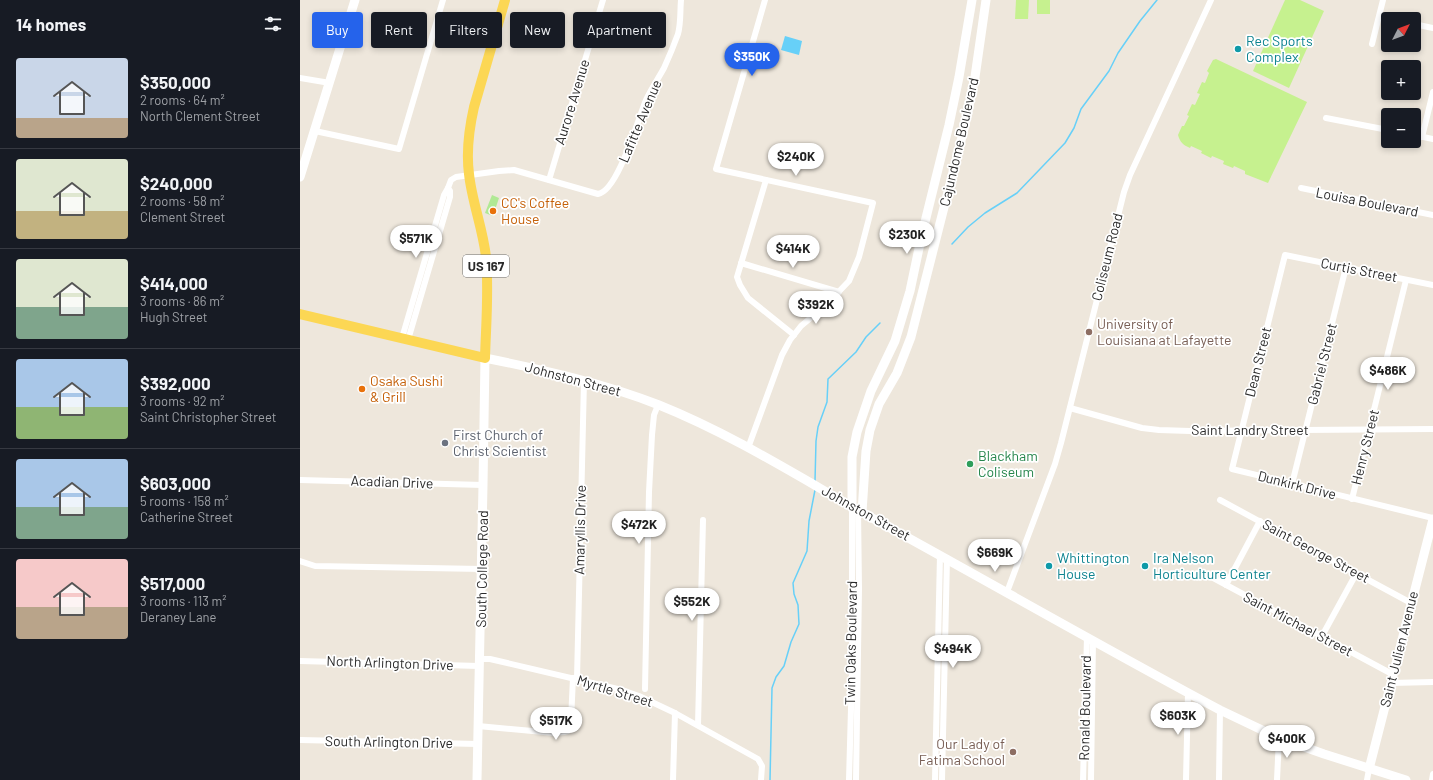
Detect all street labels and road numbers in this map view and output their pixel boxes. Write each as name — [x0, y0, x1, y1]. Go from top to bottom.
street label: Aurore Avenue — [550, 57, 593, 147]
street label: Cajundome Boulevard — [935, 76, 982, 208]
street label: Lafitte Avenue — [614, 77, 665, 165]
street label: Louisa Boulevard — [1314, 183, 1420, 220]
street label: Coliseum Road — [1087, 211, 1126, 303]
street label: Curtis Street — [1319, 254, 1399, 285]
road number: US 167 — [463, 255, 509, 277]
street label: Gabriel Street — [1303, 321, 1340, 407]
street label: Dean Street — [1241, 325, 1274, 399]
street label: Johnston Street — [523, 358, 623, 399]
street label: Henry Street — [1347, 407, 1382, 486]
street label: Saint Landry Street — [1191, 421, 1309, 438]
street label: Dunkirk Drive — [1256, 467, 1338, 502]
street label: Acadian Drive — [350, 472, 434, 491]
street label: Johnston Street — [819, 481, 913, 544]
street label: Amaryllis Drive — [570, 485, 589, 575]
street label: South College Road — [472, 510, 491, 628]
street label: Saint George Street — [1260, 515, 1373, 586]
street label: Twin Oaks Boulevard — [841, 581, 860, 705]
street label: Saint Michael Street — [1241, 588, 1356, 660]
street label: Saint Julien Avenue — [1376, 589, 1421, 709]
street label: North Arlington Drive — [326, 652, 454, 673]
street label: Ronald Boulevard — [1075, 655, 1094, 761]
street label: Myrtle Street — [575, 671, 655, 710]
street label: South Arlington Drive — [325, 732, 453, 751]

